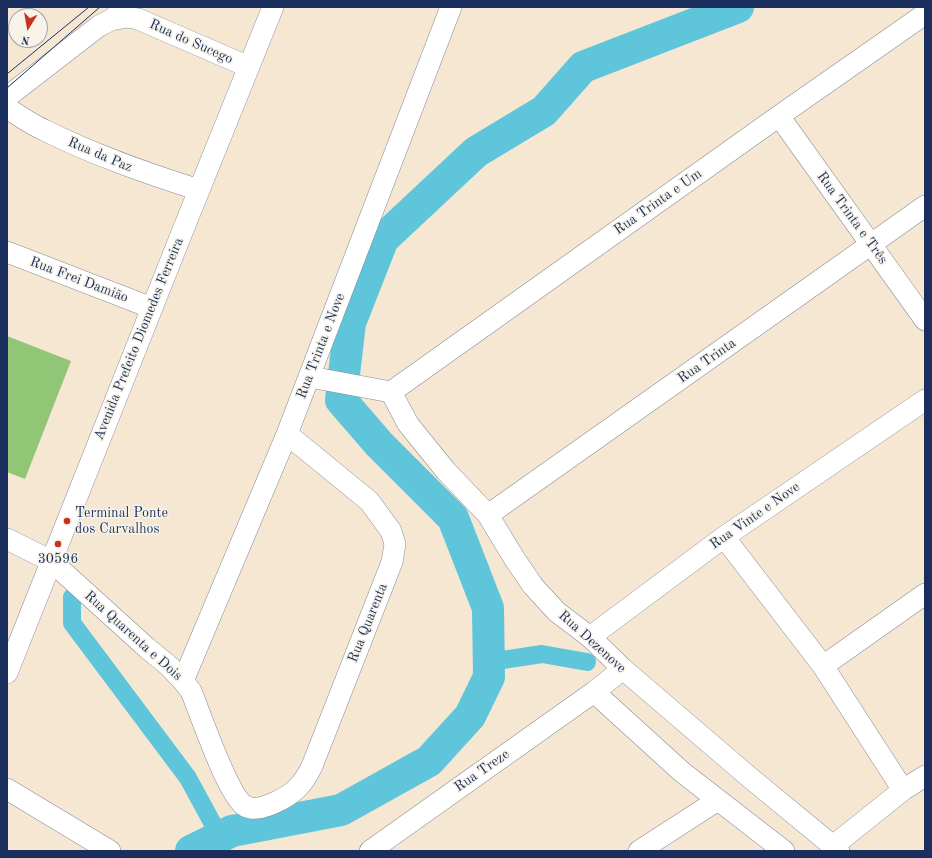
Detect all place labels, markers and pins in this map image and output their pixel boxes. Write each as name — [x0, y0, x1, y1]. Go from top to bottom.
place label: Terminal Ponte dos Carvalhos — [75, 505, 168, 538]
marker: Terminal Ponte dos Carvalhos — [62, 516, 72, 526]
marker: 30596 — [53, 539, 63, 549]
place label: 30596 — [38, 551, 78, 567]

